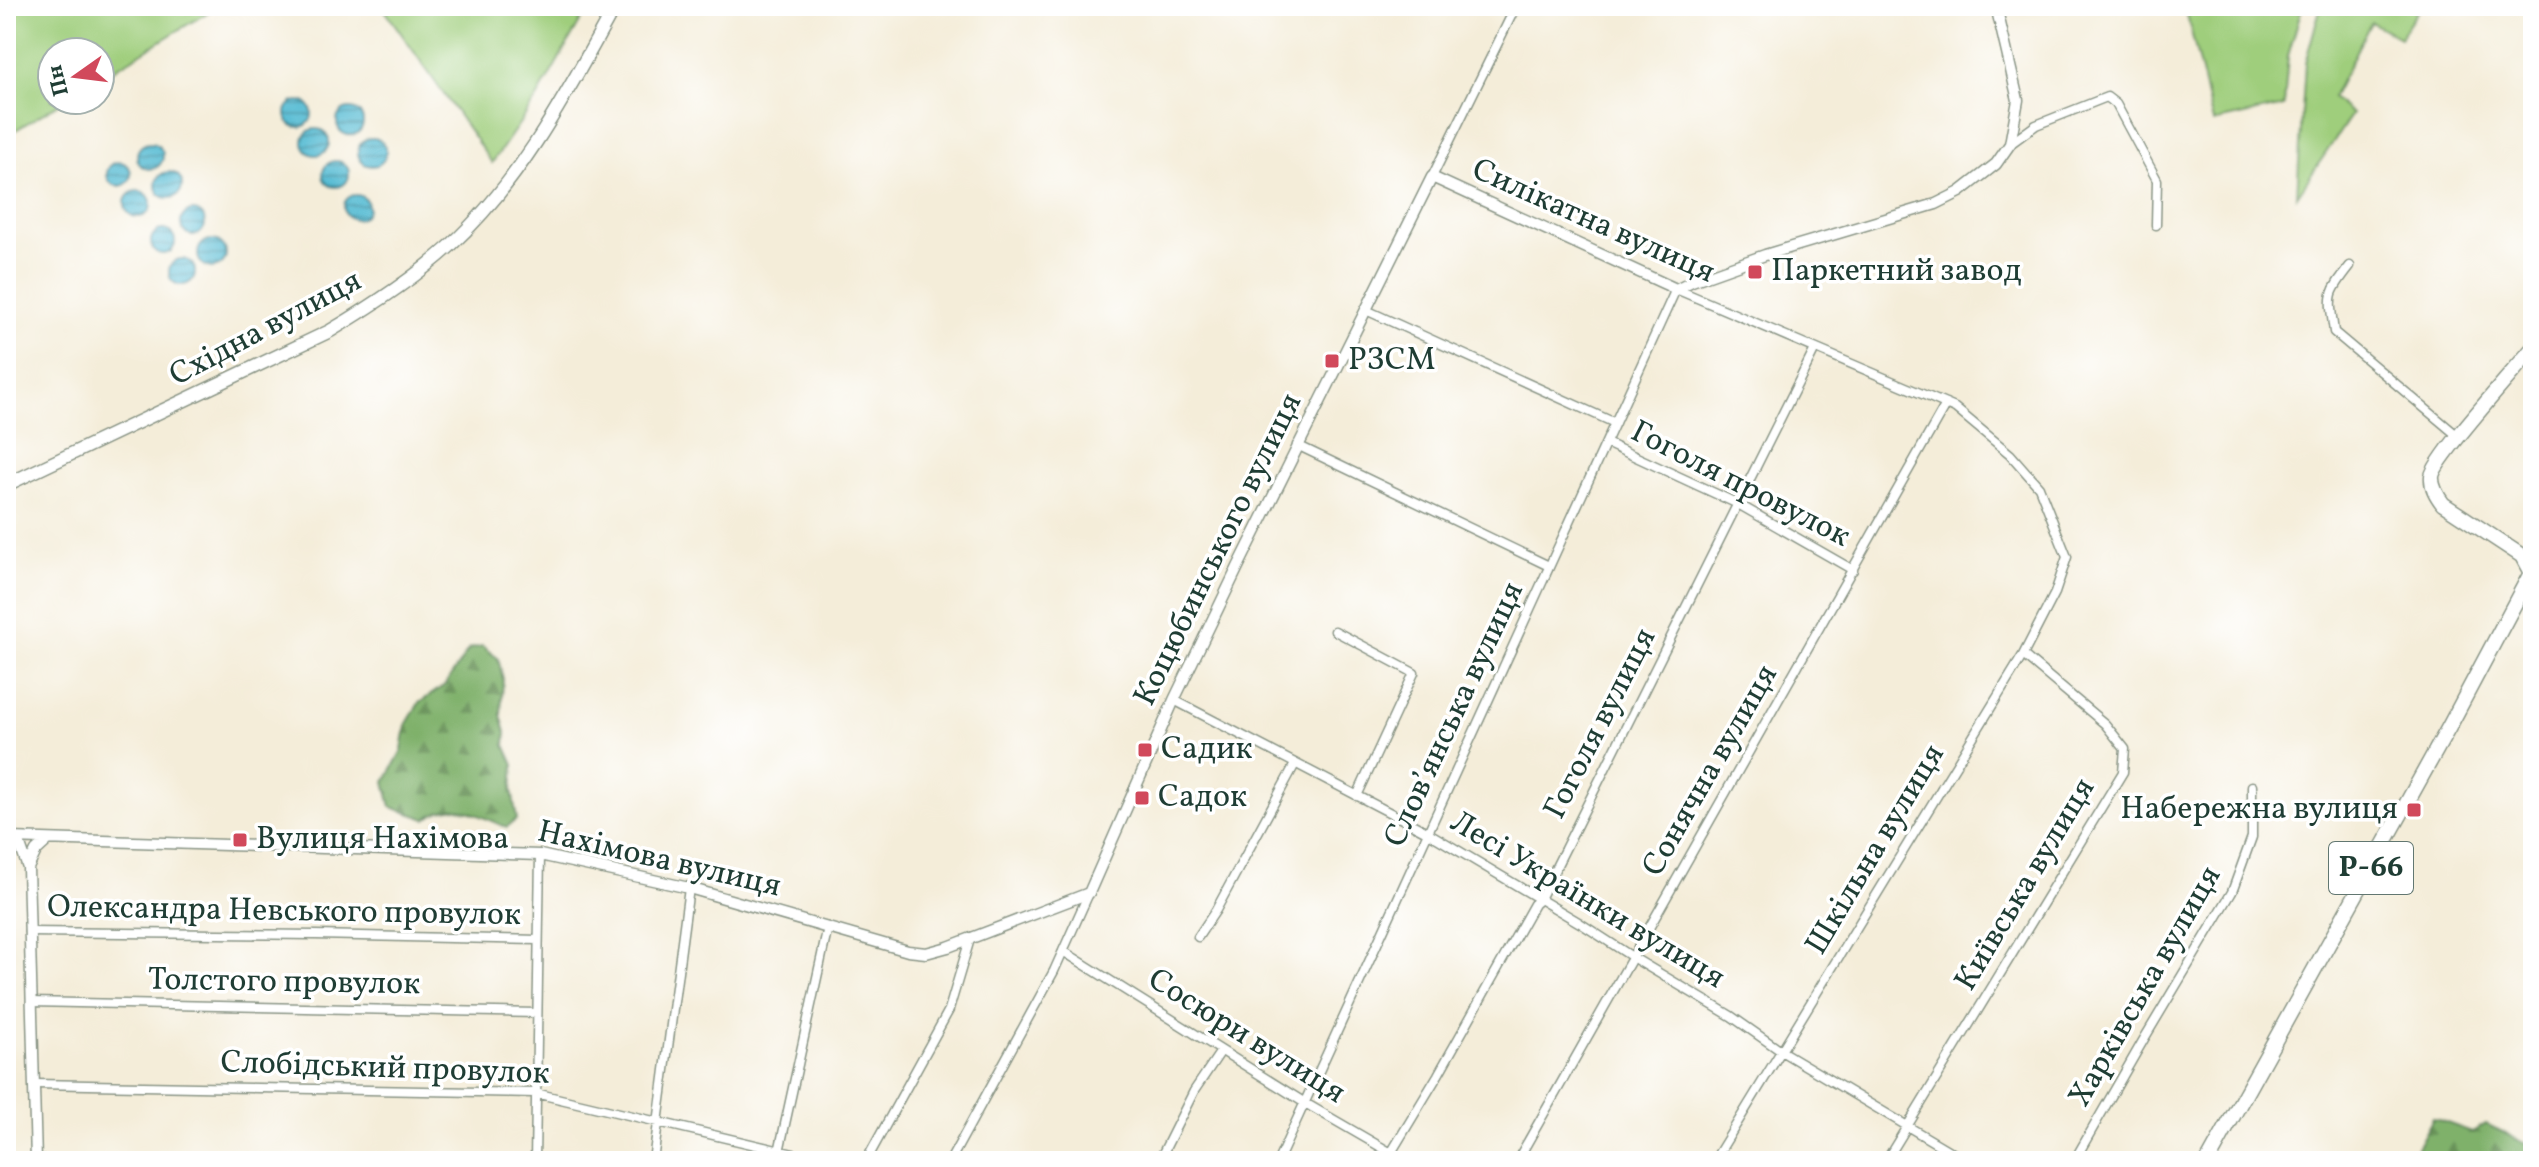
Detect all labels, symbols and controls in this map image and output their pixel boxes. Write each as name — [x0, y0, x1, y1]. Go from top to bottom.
north arrow — [36, 36, 116, 116]
text: Пн — [40, 61, 78, 99]
street label: Силікатна вулиця — [1465, 149, 1721, 295]
place label: Паркетний завод — [1771, 250, 2022, 294]
street label: Східна вулиця — [162, 260, 370, 398]
marker: Паркетний завод — [1746, 263, 1764, 281]
place label: РЗСМ — [1348, 339, 1436, 383]
marker: РЗСМ — [1323, 352, 1341, 370]
street label: Коцюбинського вулиця — [1124, 386, 1314, 714]
street label: Гоголя провулок — [1623, 411, 1857, 559]
street label: Слов’янська вулиця — [1374, 575, 1536, 855]
street label: Гоголя вулиця — [1534, 621, 1668, 827]
street label: Сонячна вулиця — [1632, 657, 1790, 885]
place label: Садик — [1161, 728, 1253, 772]
street label: Шкільна вулиця — [1796, 736, 1956, 964]
marker: Садик — [1136, 741, 1154, 759]
street label: Київська вулиця — [1945, 770, 2107, 1000]
place label: Садок — [1158, 776, 1247, 820]
place label: Набережна вулиця — [2120, 788, 2398, 832]
marker: Садок — [1133, 789, 1151, 807]
street label: Лесі Українки вулиця — [1441, 801, 1733, 1001]
marker: Набережна вулиця — [2405, 801, 2423, 819]
street label: Нахімова вулиця — [533, 811, 785, 909]
place label: Вулиця Нахімова — [256, 818, 509, 862]
marker: Вулиця Нахімова — [231, 831, 249, 849]
road number: Р-66 — [2329, 842, 2413, 894]
street label: Харківська вулиця — [2059, 858, 2233, 1116]
street label: Олександра Невського провулок — [47, 886, 521, 938]
street label: Толстого провулок — [147, 959, 421, 1007]
street label: Сосюри вулиця — [1139, 959, 1353, 1115]
street label: Слобідський провулок — [220, 1041, 550, 1097]

